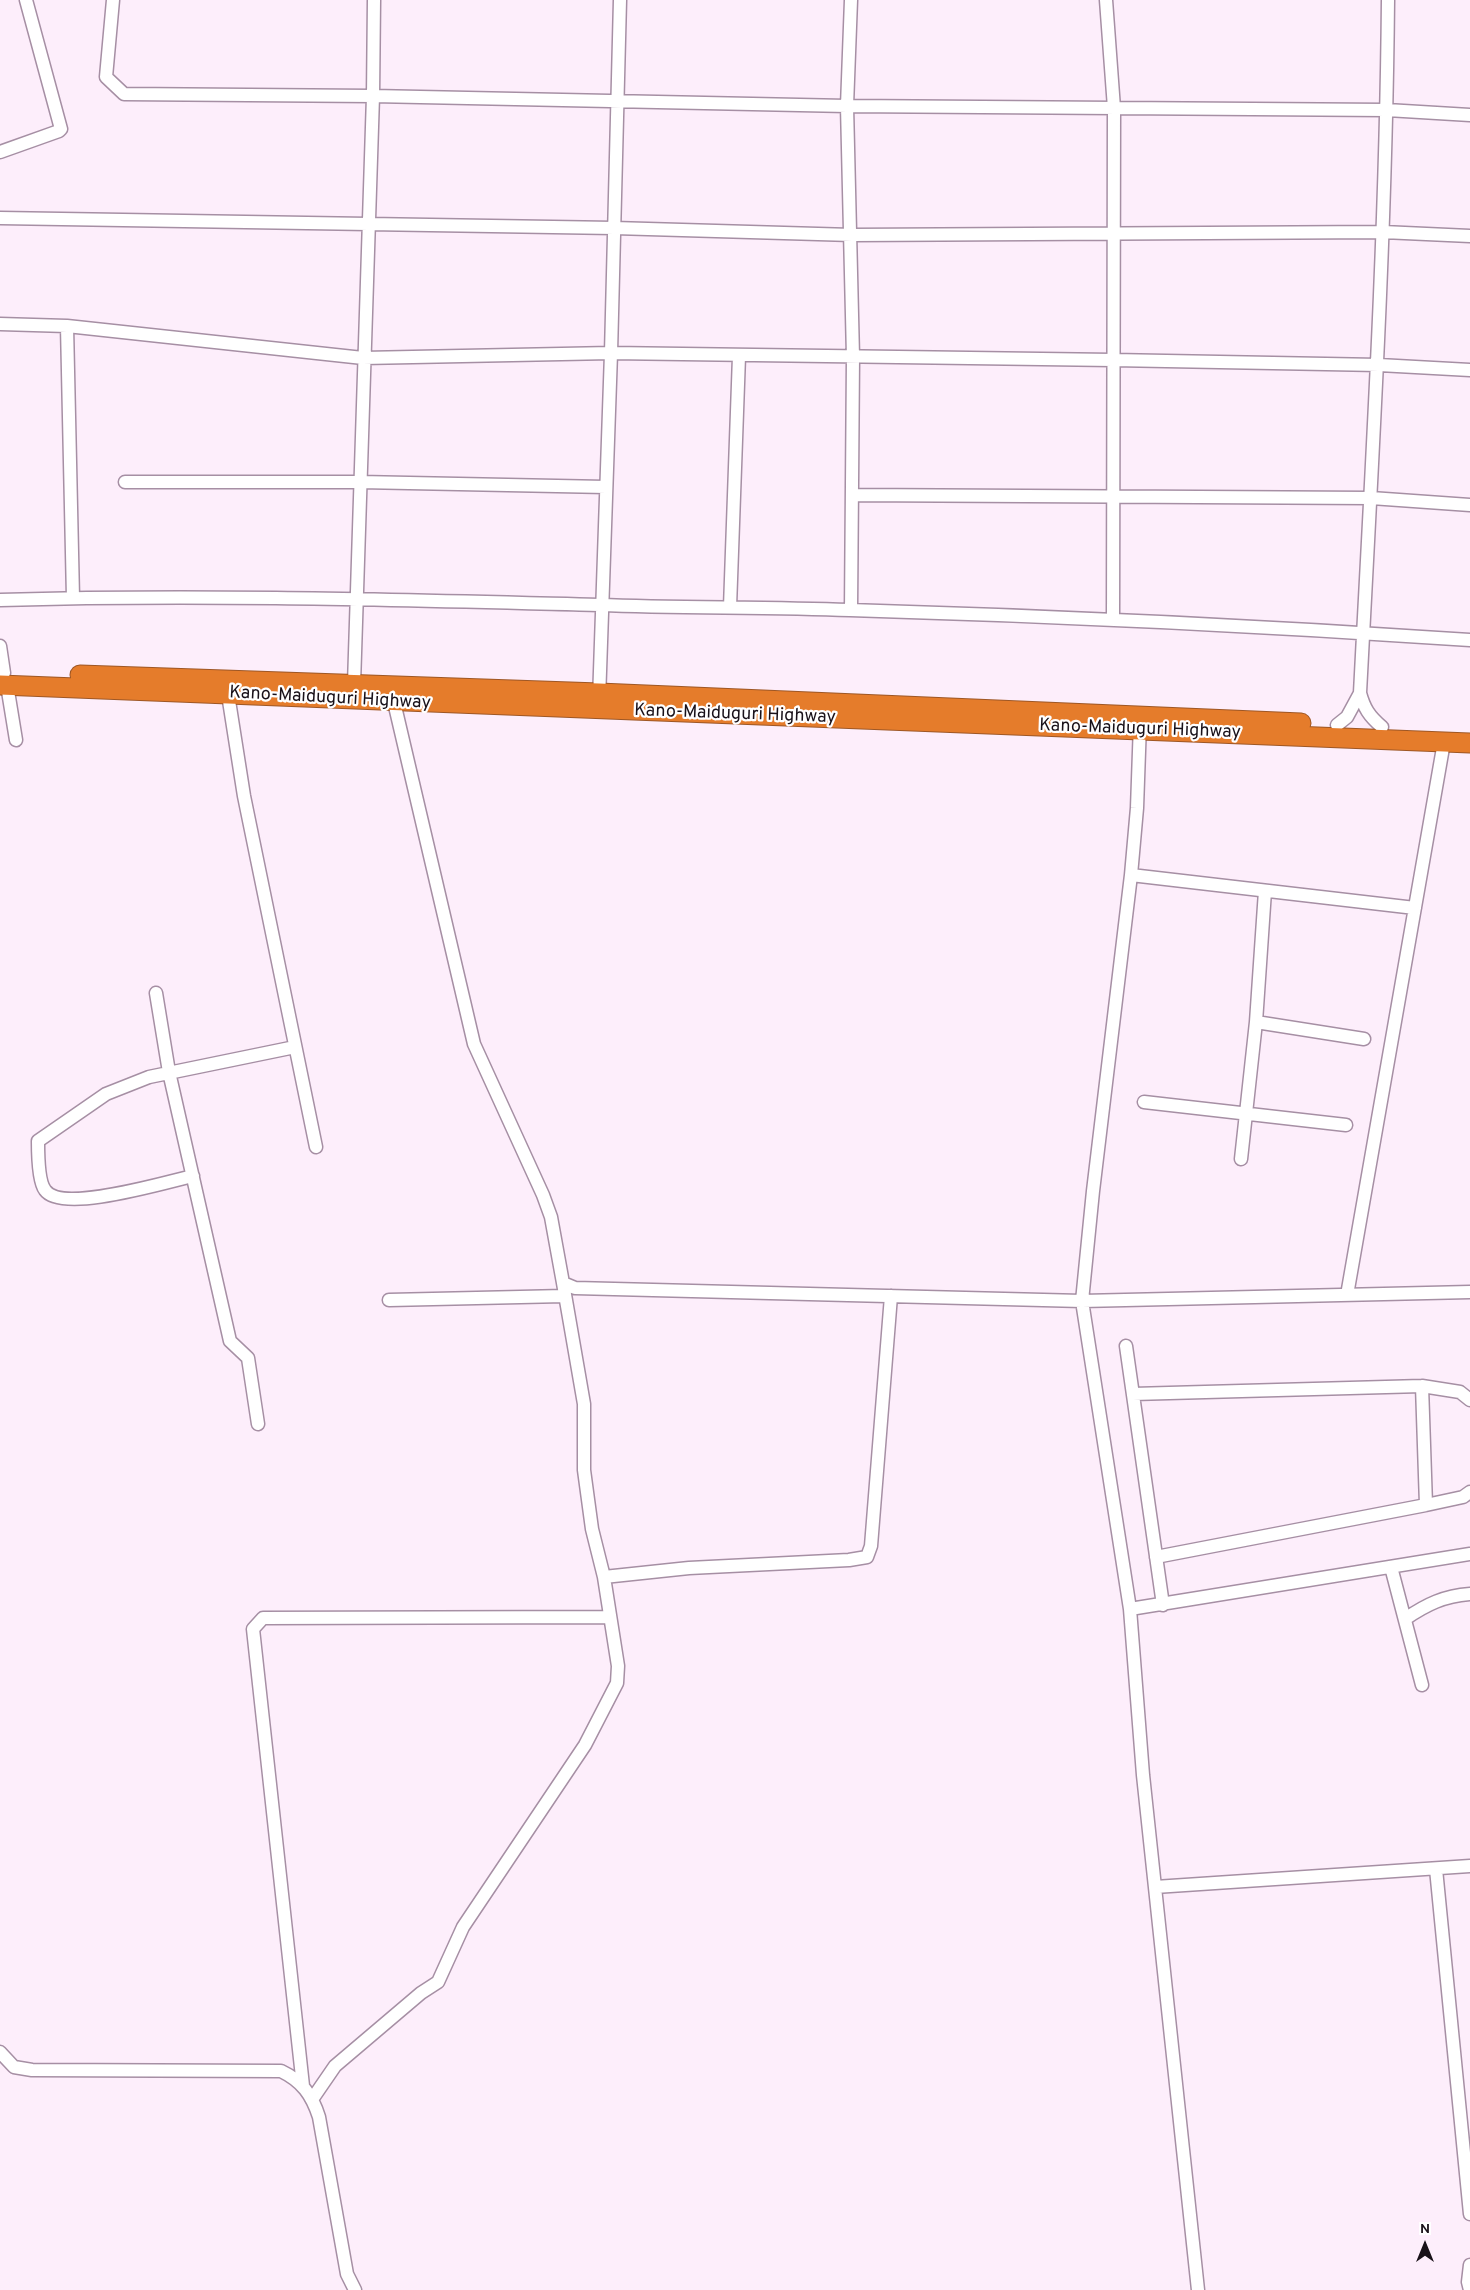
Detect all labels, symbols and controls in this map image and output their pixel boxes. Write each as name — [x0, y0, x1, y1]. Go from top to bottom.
street label: Kano-Maiduguri Highway — [229, 683, 431, 715]
street label: Kano-Maiduguri Highway — [634, 701, 836, 729]
street label: Kano-Maiduguri Highway — [1039, 716, 1241, 744]
north arrow — [1400, 2220, 1450, 2270]
text: N — [1420, 2221, 1430, 2238]

